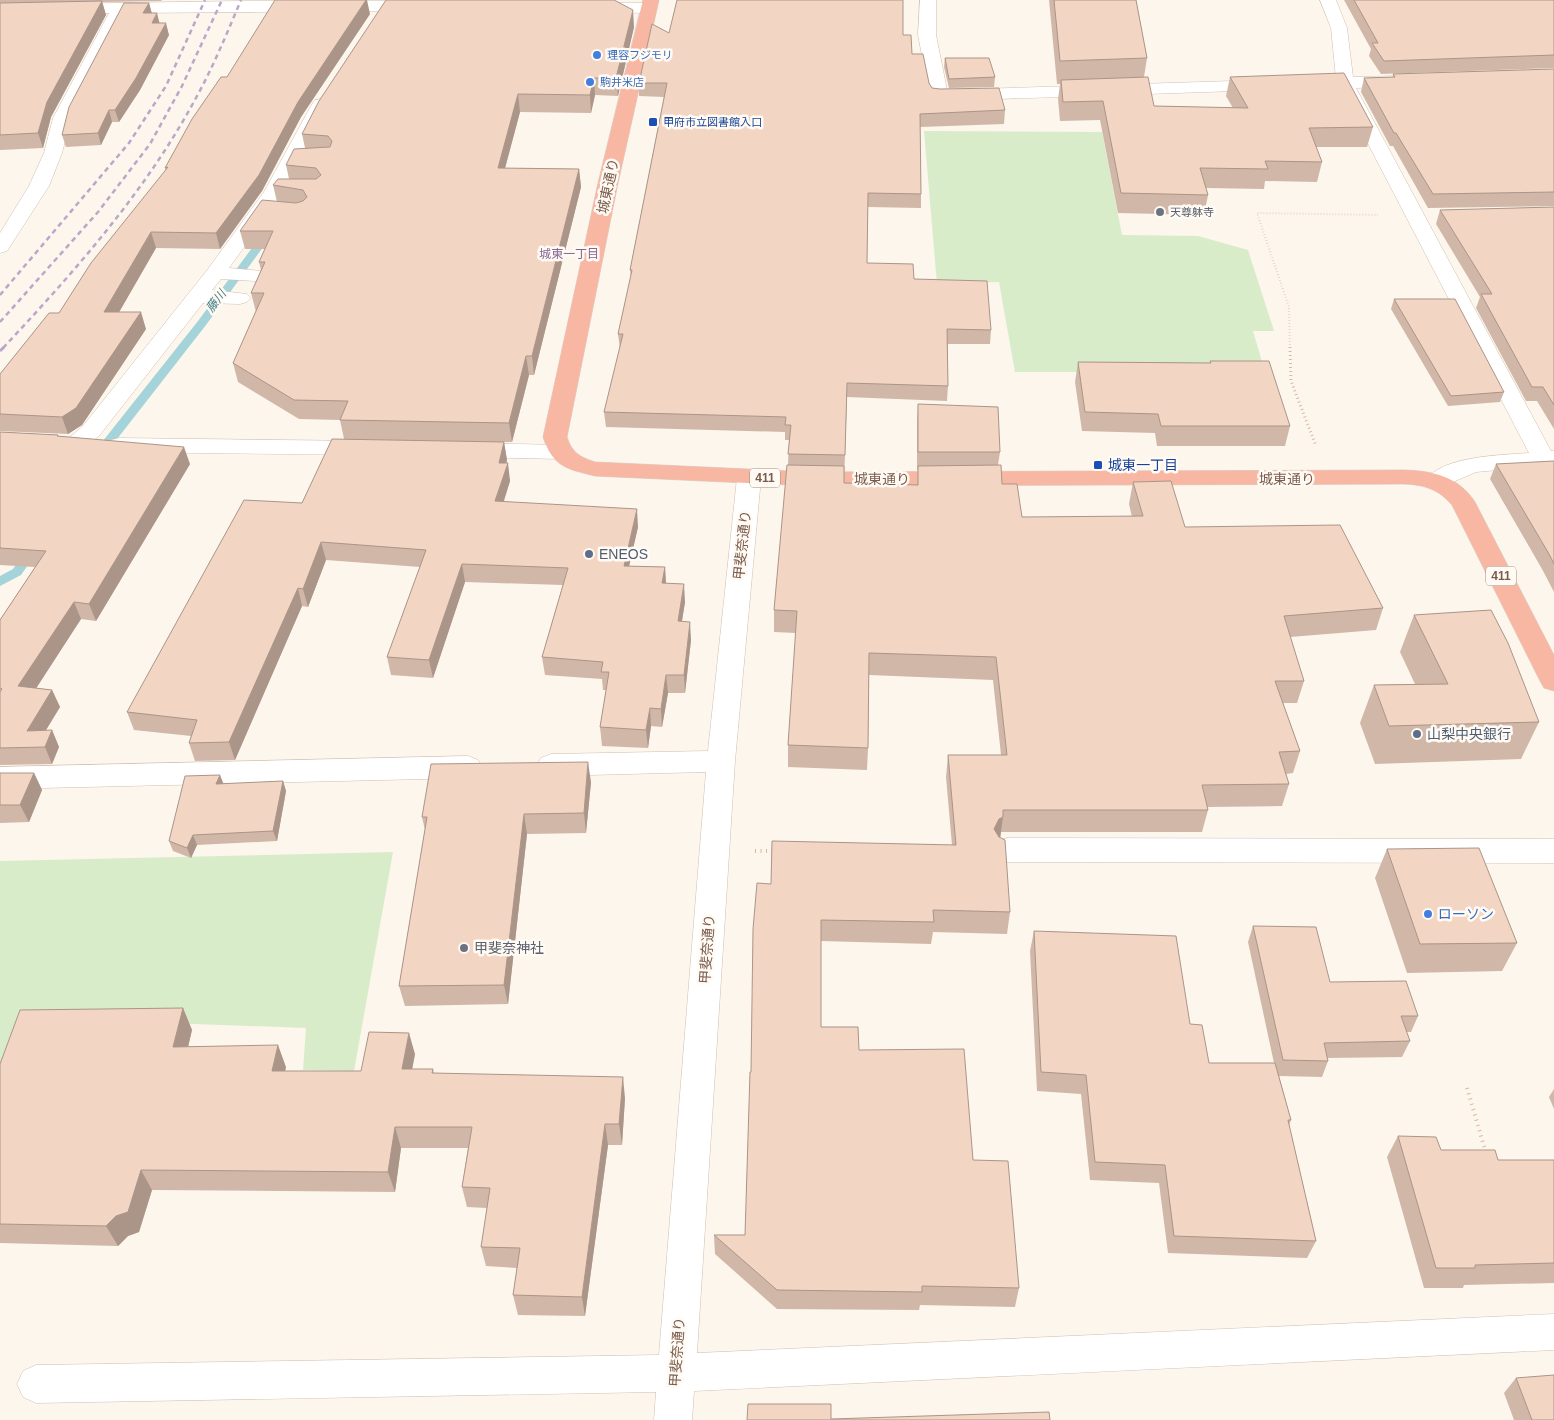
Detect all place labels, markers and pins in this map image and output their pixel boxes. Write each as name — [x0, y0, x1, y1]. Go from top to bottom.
marker: 理容フジモリ — [591, 49, 603, 61]
place label: 理容フジモリ — [607, 49, 673, 61]
marker: 駒井米店 — [584, 76, 596, 88]
place label: 駒井米店 — [600, 76, 644, 88]
marker: 甲府市立図書館入口 — [647, 116, 659, 128]
place label: 甲府市立図書館入口 — [663, 116, 762, 128]
marker: 天尊躰寺 — [1154, 206, 1166, 218]
place label: 天尊躰寺 — [1170, 206, 1214, 218]
place label: 城東一丁目 — [1108, 457, 1178, 473]
marker: 城東一丁目 — [1092, 459, 1104, 471]
place label: ENEOS — [599, 546, 648, 562]
marker: ENEOS — [583, 548, 595, 560]
place label: 山梨中央銀行 — [1427, 726, 1511, 742]
marker: 山梨中央銀行 — [1411, 728, 1423, 740]
place label: ローソン — [1438, 906, 1494, 922]
marker: ローソン — [1422, 908, 1434, 920]
place label: 甲斐奈神社 — [474, 940, 544, 956]
marker: 甲斐奈神社 — [458, 942, 470, 954]

